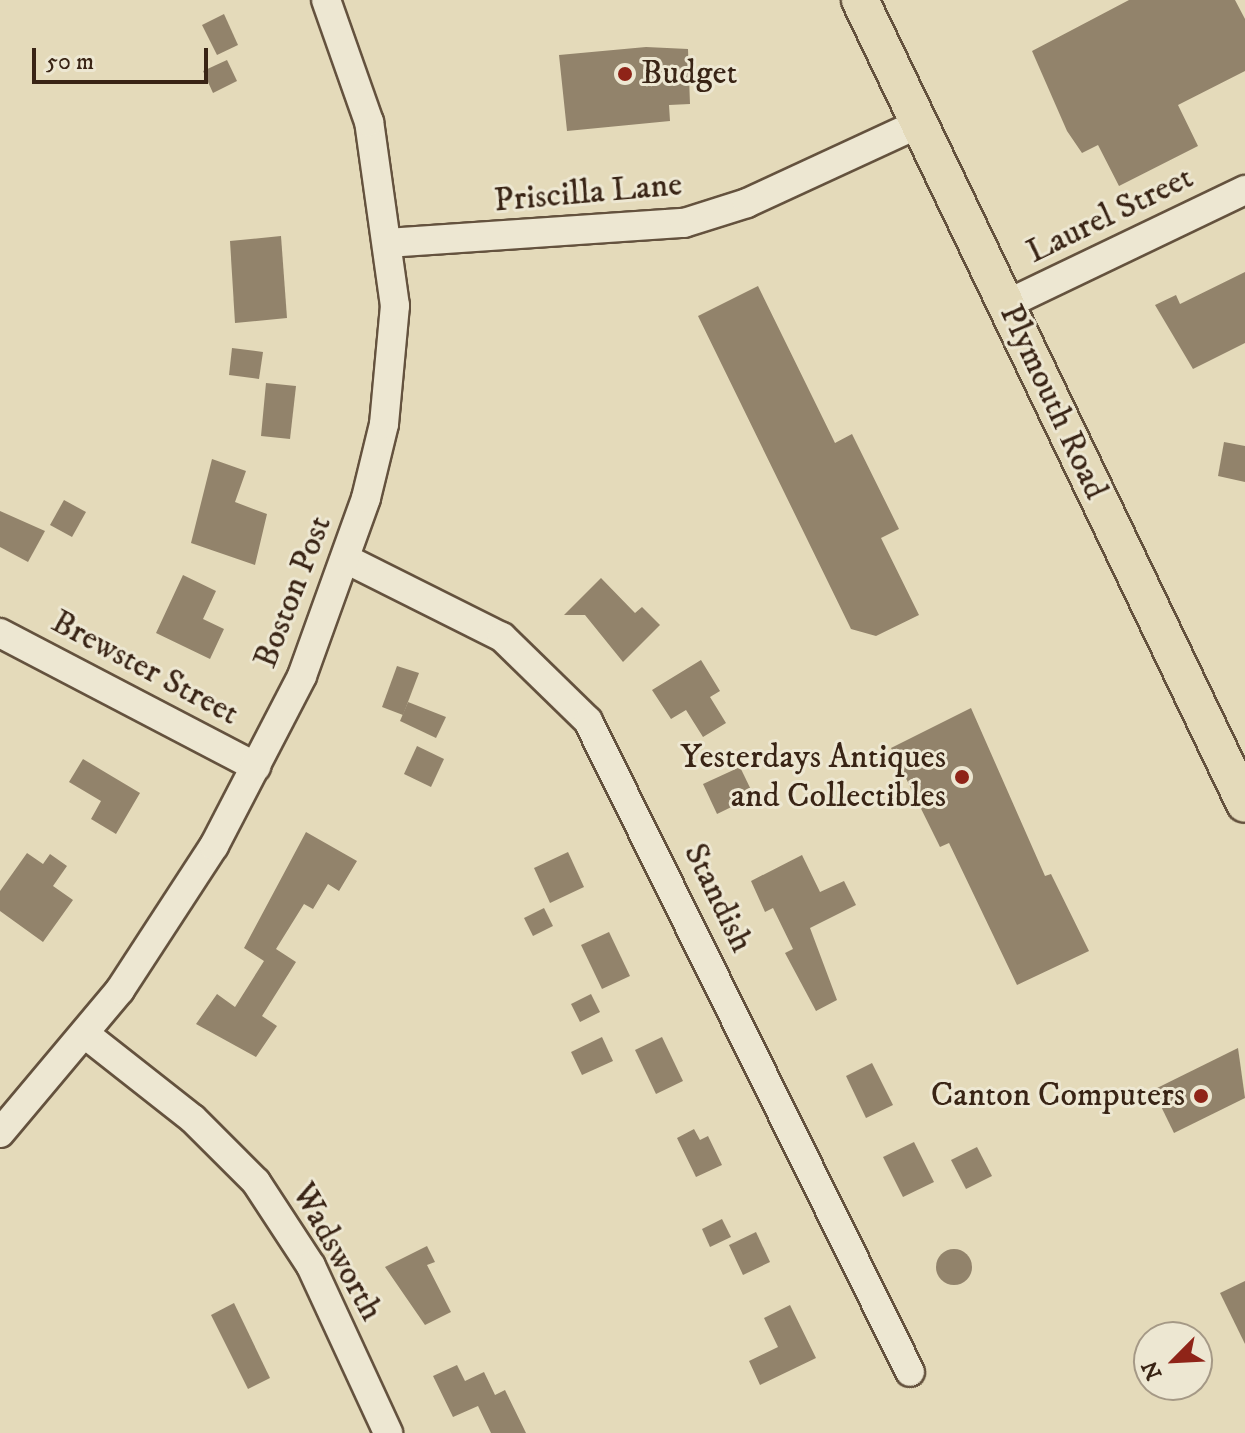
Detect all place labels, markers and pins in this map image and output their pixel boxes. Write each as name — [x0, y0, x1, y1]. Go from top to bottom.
place label: Budget — [641, 54, 737, 94]
marker: Budget — [616, 65, 634, 83]
place label: Yesterdays Antiques and Collectibles — [680, 737, 946, 816]
marker: Yesterdays Antiques and Collectibles — [953, 768, 971, 786]
place label: Canton Computers — [931, 1076, 1185, 1116]
marker: Canton Computers — [1192, 1087, 1210, 1105]

